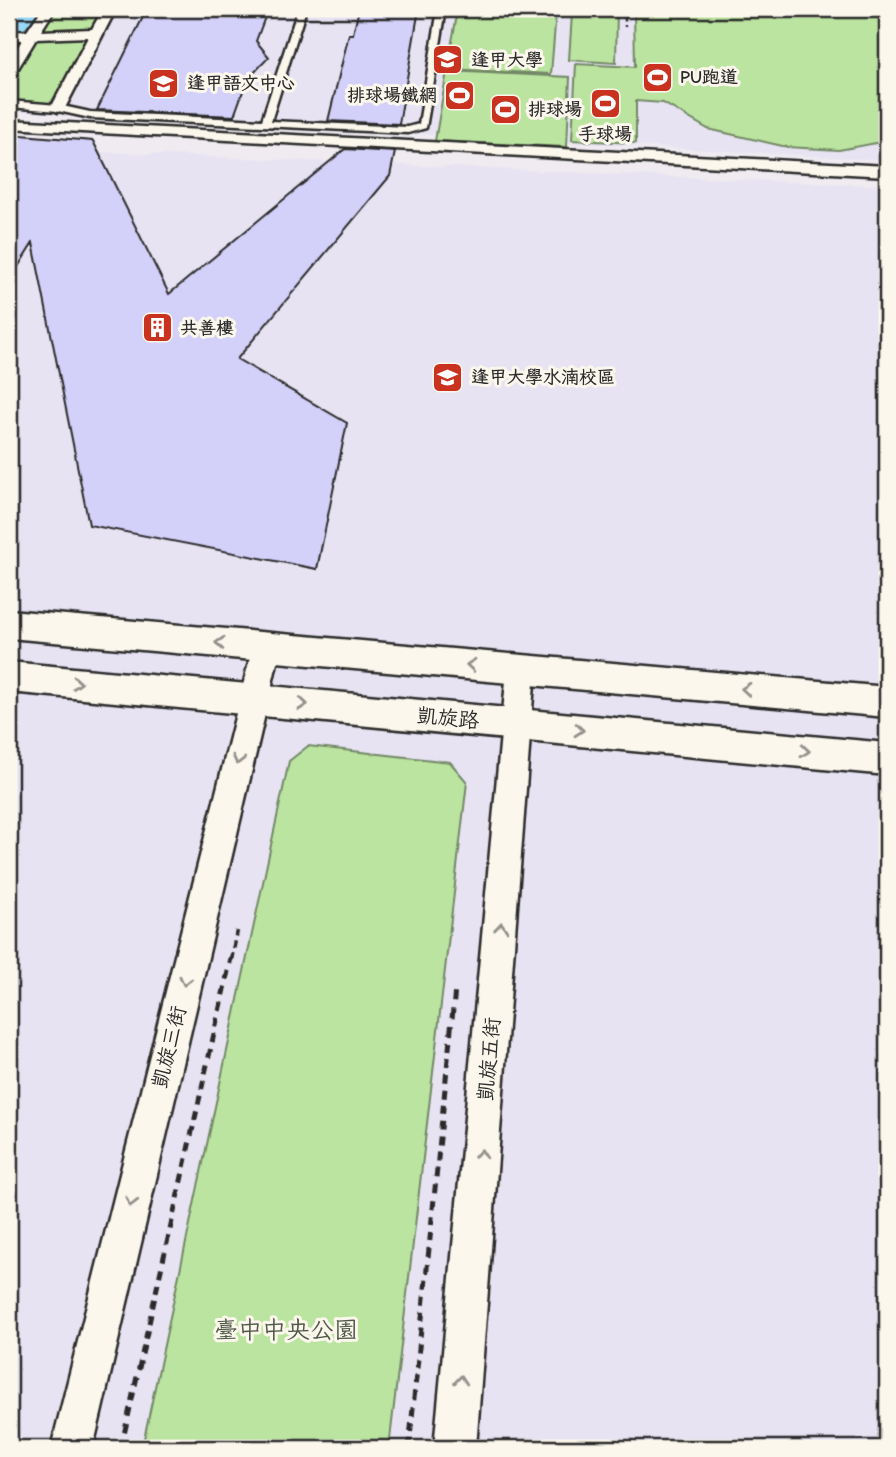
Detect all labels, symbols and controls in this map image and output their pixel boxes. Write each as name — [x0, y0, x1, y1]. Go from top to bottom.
school or university icon: 逢甲大學 — [431, 43, 465, 77]
place label: 逢甲大學 — [471, 50, 543, 71]
sports icon: PU跑道 — [640, 60, 674, 94]
school or university icon: 逢甲語文中心 — [147, 66, 181, 100]
place label: PU跑道 — [680, 67, 738, 88]
place label: 逢甲語文中心 — [187, 73, 295, 94]
sports icon: 排球場鐵網 — [443, 78, 477, 112]
place label: 排球場鐵網 — [347, 85, 437, 106]
sports icon: 手球場 — [588, 86, 622, 120]
sports icon: 排球場 — [488, 92, 522, 126]
place label: 排球場 — [528, 99, 582, 120]
place label: 手球場 — [578, 124, 632, 145]
building icon: 共善樓 — [140, 311, 174, 345]
place label: 共善樓 — [180, 318, 234, 339]
school or university icon: 逢甲大學水湳校區 — [431, 360, 465, 394]
place label: 逢甲大學水湳校區 — [471, 367, 615, 388]
one-way arrow — [214, 636, 225, 651]
one-way arrow — [465, 658, 476, 673]
one-way arrow — [72, 675, 83, 690]
one-way arrow — [740, 682, 751, 697]
one-way arrow — [298, 696, 309, 711]
street label: 凱旋路 — [416, 703, 480, 733]
one-way arrow — [573, 722, 584, 737]
one-way arrow — [800, 743, 811, 758]
one-way arrow — [232, 754, 246, 766]
one-way arrow — [493, 921, 508, 932]
one-way arrow — [179, 975, 193, 987]
street label: 凱旋三街 — [147, 1003, 191, 1091]
street label: 凱旋五街 — [473, 1016, 505, 1102]
one-way arrow — [473, 1148, 488, 1159]
one-way arrow — [125, 1196, 139, 1208]
park label: 臺中中央公園 — [214, 1316, 358, 1344]
one-way arrow — [453, 1374, 468, 1385]

